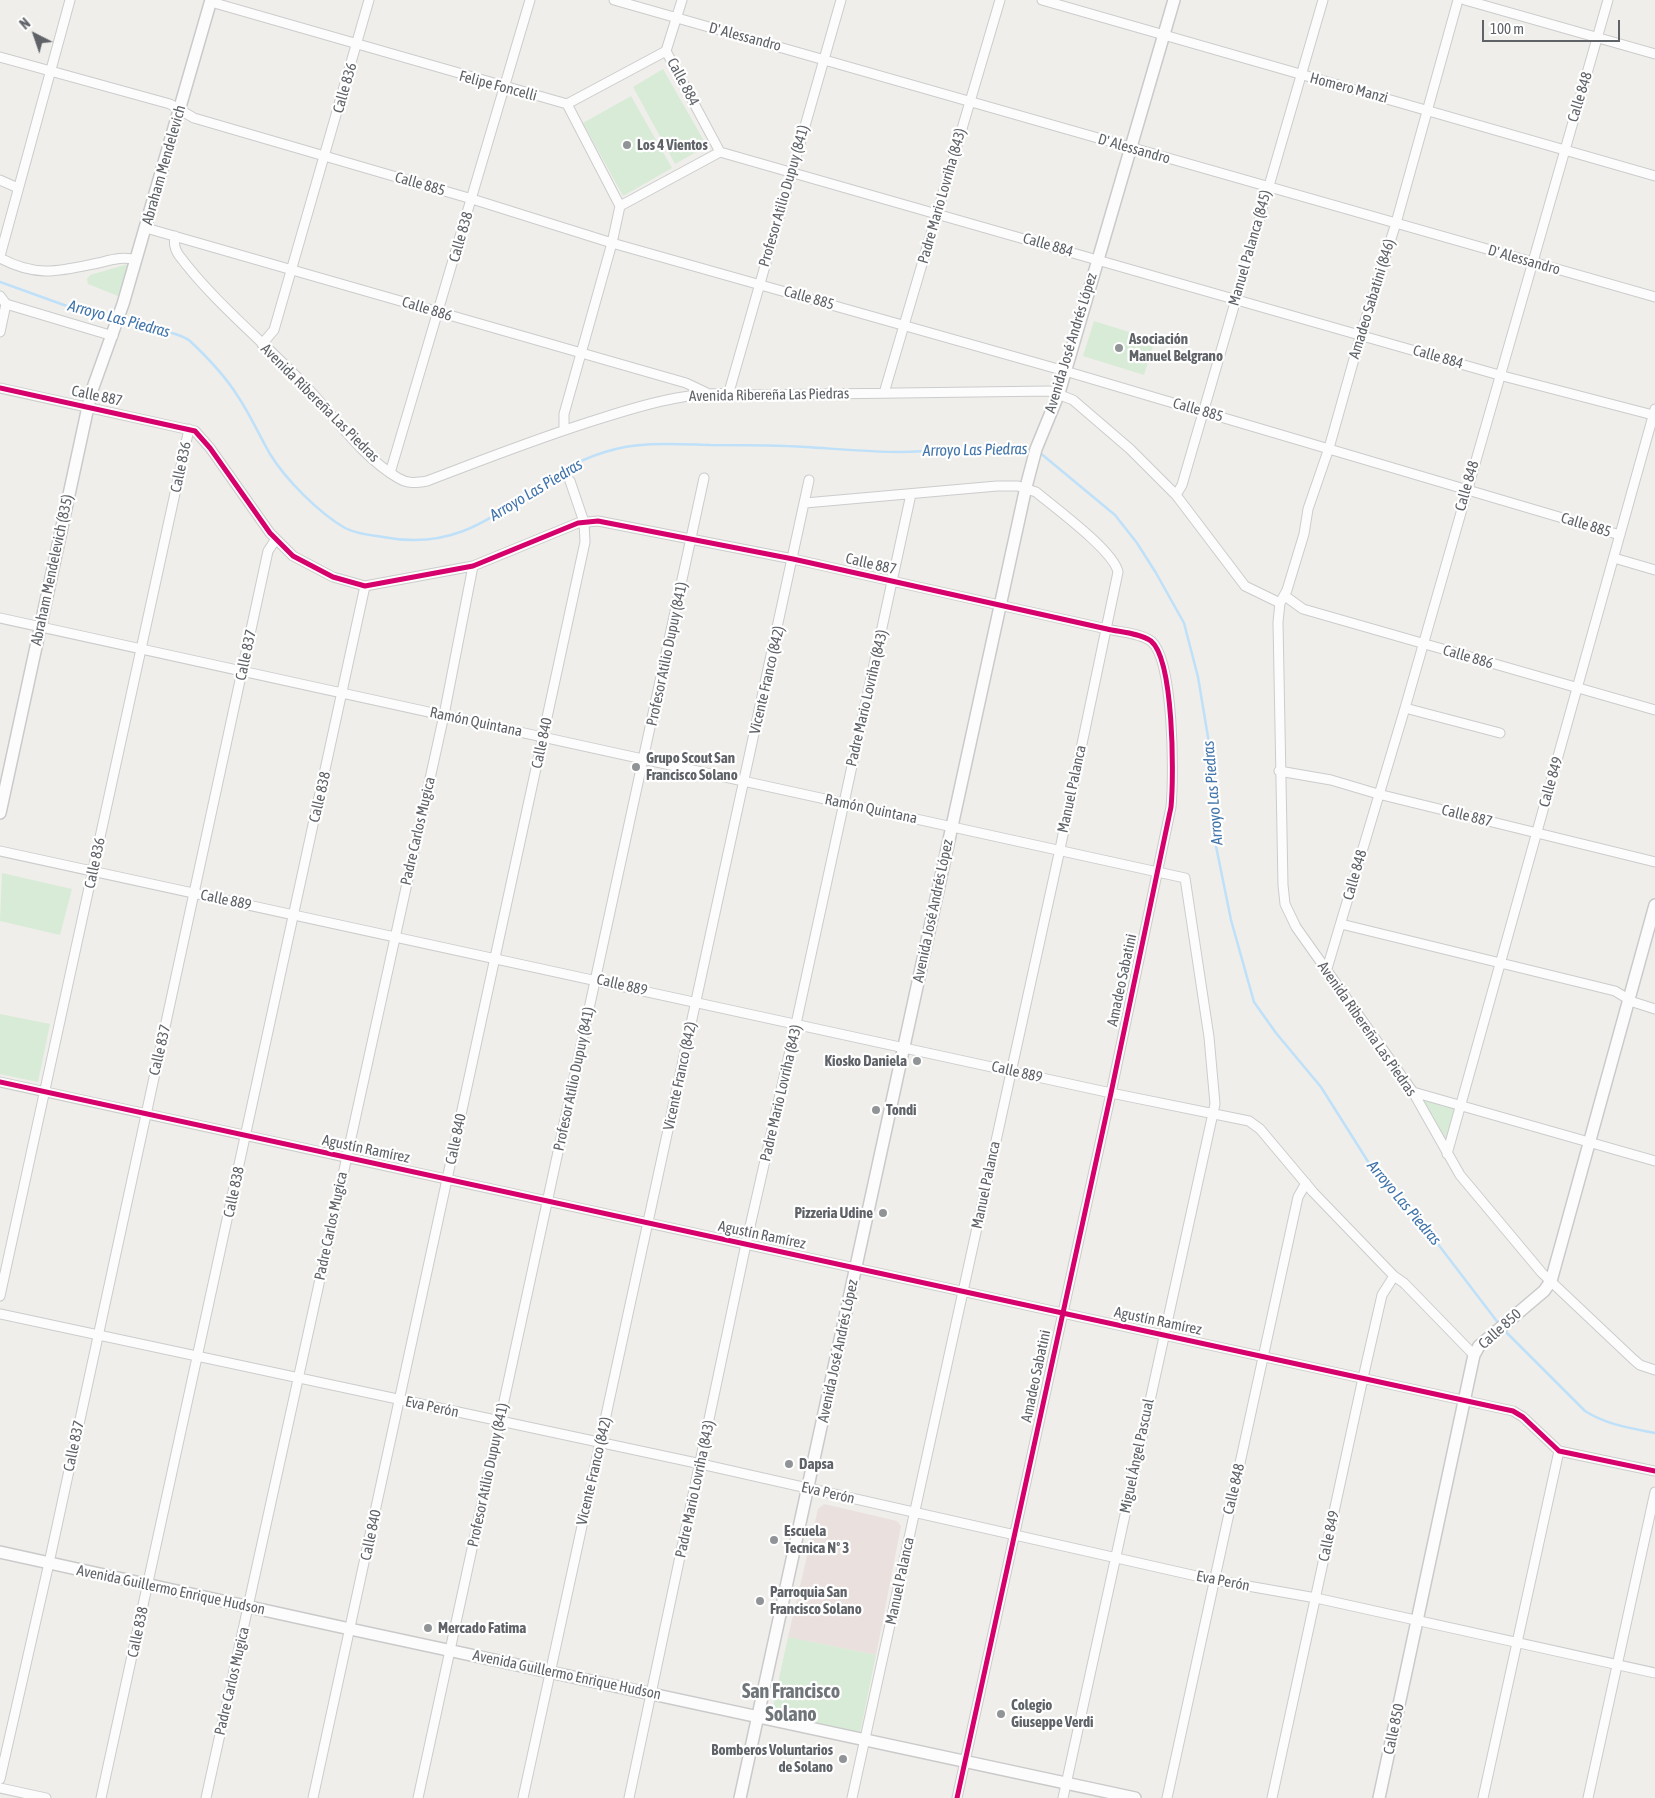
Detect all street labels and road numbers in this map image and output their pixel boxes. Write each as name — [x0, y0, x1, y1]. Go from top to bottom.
street label: D' Alessandro — [707, 19, 783, 55]
street label: Calle 884 — [663, 55, 703, 109]
street label: Calle 836 — [329, 61, 361, 115]
street label: Felipe Foncelli — [457, 67, 539, 105]
street label: Homero Manzi — [1308, 69, 1390, 107]
street label: Calle 848 — [1564, 70, 1596, 124]
street label: Abraham Mendelevich — [138, 103, 190, 227]
street label: Profesor Atilio Dupuy (841) — [755, 123, 813, 269]
street label: Padre Mario Lovriha (843) — [914, 126, 970, 266]
street label: D' Alessandro — [1096, 130, 1172, 168]
street label: Calle 885 — [393, 168, 447, 200]
street label: Manuel Palanca (845) — [1225, 188, 1275, 308]
street label: Calle 838 — [445, 210, 477, 264]
street label: Calle 884 — [1021, 229, 1075, 261]
street label: Amadeo Sabatini (846) — [1345, 237, 1399, 361]
street label: D' Alessandro — [1486, 241, 1562, 279]
street label: Avenida José Andrés López — [1041, 271, 1101, 415]
street label: Calle 885 — [782, 282, 836, 314]
street label: Calle 886 — [400, 293, 454, 325]
street label: Avenida Ribereña Las Piedras — [257, 340, 383, 466]
street label: Calle 884 — [1411, 341, 1465, 373]
street label: Calle 887 — [70, 382, 124, 410]
street label: Avenida Ribereña Las Piedras — [689, 385, 849, 405]
street label: Calle 885 — [1171, 394, 1225, 426]
street label: Calle 836 — [167, 440, 195, 494]
street label: Calle 848 — [1451, 459, 1483, 513]
street label: Abraham Mendelevich (835) — [27, 493, 77, 647]
street label: Calle 885 — [1559, 509, 1613, 541]
street label: Calle 887 — [844, 549, 898, 579]
street label: Profesor Atilio Dupuy (841) — [643, 580, 691, 728]
street label: Vicente Franco (842) — [746, 624, 788, 736]
street label: Calle 837 — [232, 628, 260, 682]
street label: Padre Mario Lovriha (843) — [843, 628, 891, 768]
street label: Calle 886 — [1441, 641, 1495, 673]
street label: Ramón Quintana — [428, 703, 524, 741]
street label: Calle 840 — [528, 716, 556, 770]
street label: Manuel Palanca — [1054, 744, 1090, 834]
street label: Calle 849 — [1535, 755, 1567, 809]
street label: Calle 838 — [305, 770, 335, 824]
street label: Padre Carlos Mugica — [397, 775, 439, 887]
street label: Ramón Quintana — [823, 790, 919, 828]
street label: Calle 887 — [1440, 801, 1494, 831]
street label: Calle 836 — [81, 836, 109, 890]
street label: Avenida José Andrés López — [909, 838, 957, 984]
street label: Calle 848 — [1339, 848, 1371, 902]
street label: Calle 889 — [199, 886, 253, 914]
street label: Amadeo Sabatini — [1103, 932, 1141, 1028]
street label: Avenida Ribereña Las Piedras — [1314, 958, 1420, 1100]
street label: Calle 889 — [595, 970, 649, 1000]
street label: Profesor Atilio Dupuy (841) — [550, 1005, 598, 1153]
street label: Vicente Franco (842) — [660, 1020, 700, 1132]
street label: Calle 837 — [145, 1023, 175, 1077]
street label: Padre Mario Lovriha (843) — [757, 1023, 805, 1163]
street label: Calle 889 — [990, 1057, 1044, 1087]
street label: Calle 840 — [442, 1112, 470, 1166]
street label: Agustín Ramírez — [321, 1131, 411, 1167]
street label: Manuel Palanca — [968, 1140, 1004, 1230]
street label: Calle 838 — [220, 1165, 248, 1219]
street label: Padre Carlos Mugica — [311, 1170, 351, 1282]
street label: Agustín Ramírez — [717, 1217, 807, 1253]
street label: Avenida José Andrés López — [814, 1278, 862, 1424]
street label: Agustín Ramírez — [1113, 1303, 1203, 1339]
street label: Calle 850 — [1475, 1305, 1525, 1353]
street label: Amadeo Sabatini — [1017, 1328, 1055, 1424]
street label: Eva Perón — [404, 1393, 460, 1421]
street label: Miguel Ángel Pascual — [1116, 1397, 1158, 1515]
street label: Profesor Atilio Dupuy (841) — [464, 1401, 512, 1549]
street label: Vicente Franco (842) — [573, 1415, 615, 1527]
street label: Calle 837 — [60, 1419, 88, 1473]
street label: Padre Mario Lovriha (843) — [672, 1419, 718, 1559]
street label: Calle 848 — [1219, 1462, 1249, 1516]
street label: Eva Perón — [800, 1478, 856, 1508]
street label: Calle 840 — [357, 1508, 385, 1562]
street label: Calle 849 — [1315, 1509, 1343, 1563]
street label: Manuel Palanca — [882, 1536, 918, 1626]
street label: Avenida Guillermo Enrique Hudson — [75, 1561, 267, 1619]
street label: Eva Perón — [1195, 1567, 1251, 1595]
street label: Calle 838 — [124, 1605, 152, 1659]
street label: Padre Carlos Mugica — [211, 1625, 253, 1737]
street label: Avenida Guillermo Enrique Hudson — [471, 1646, 663, 1704]
street label: Calle 850 — [1380, 1702, 1408, 1756]

